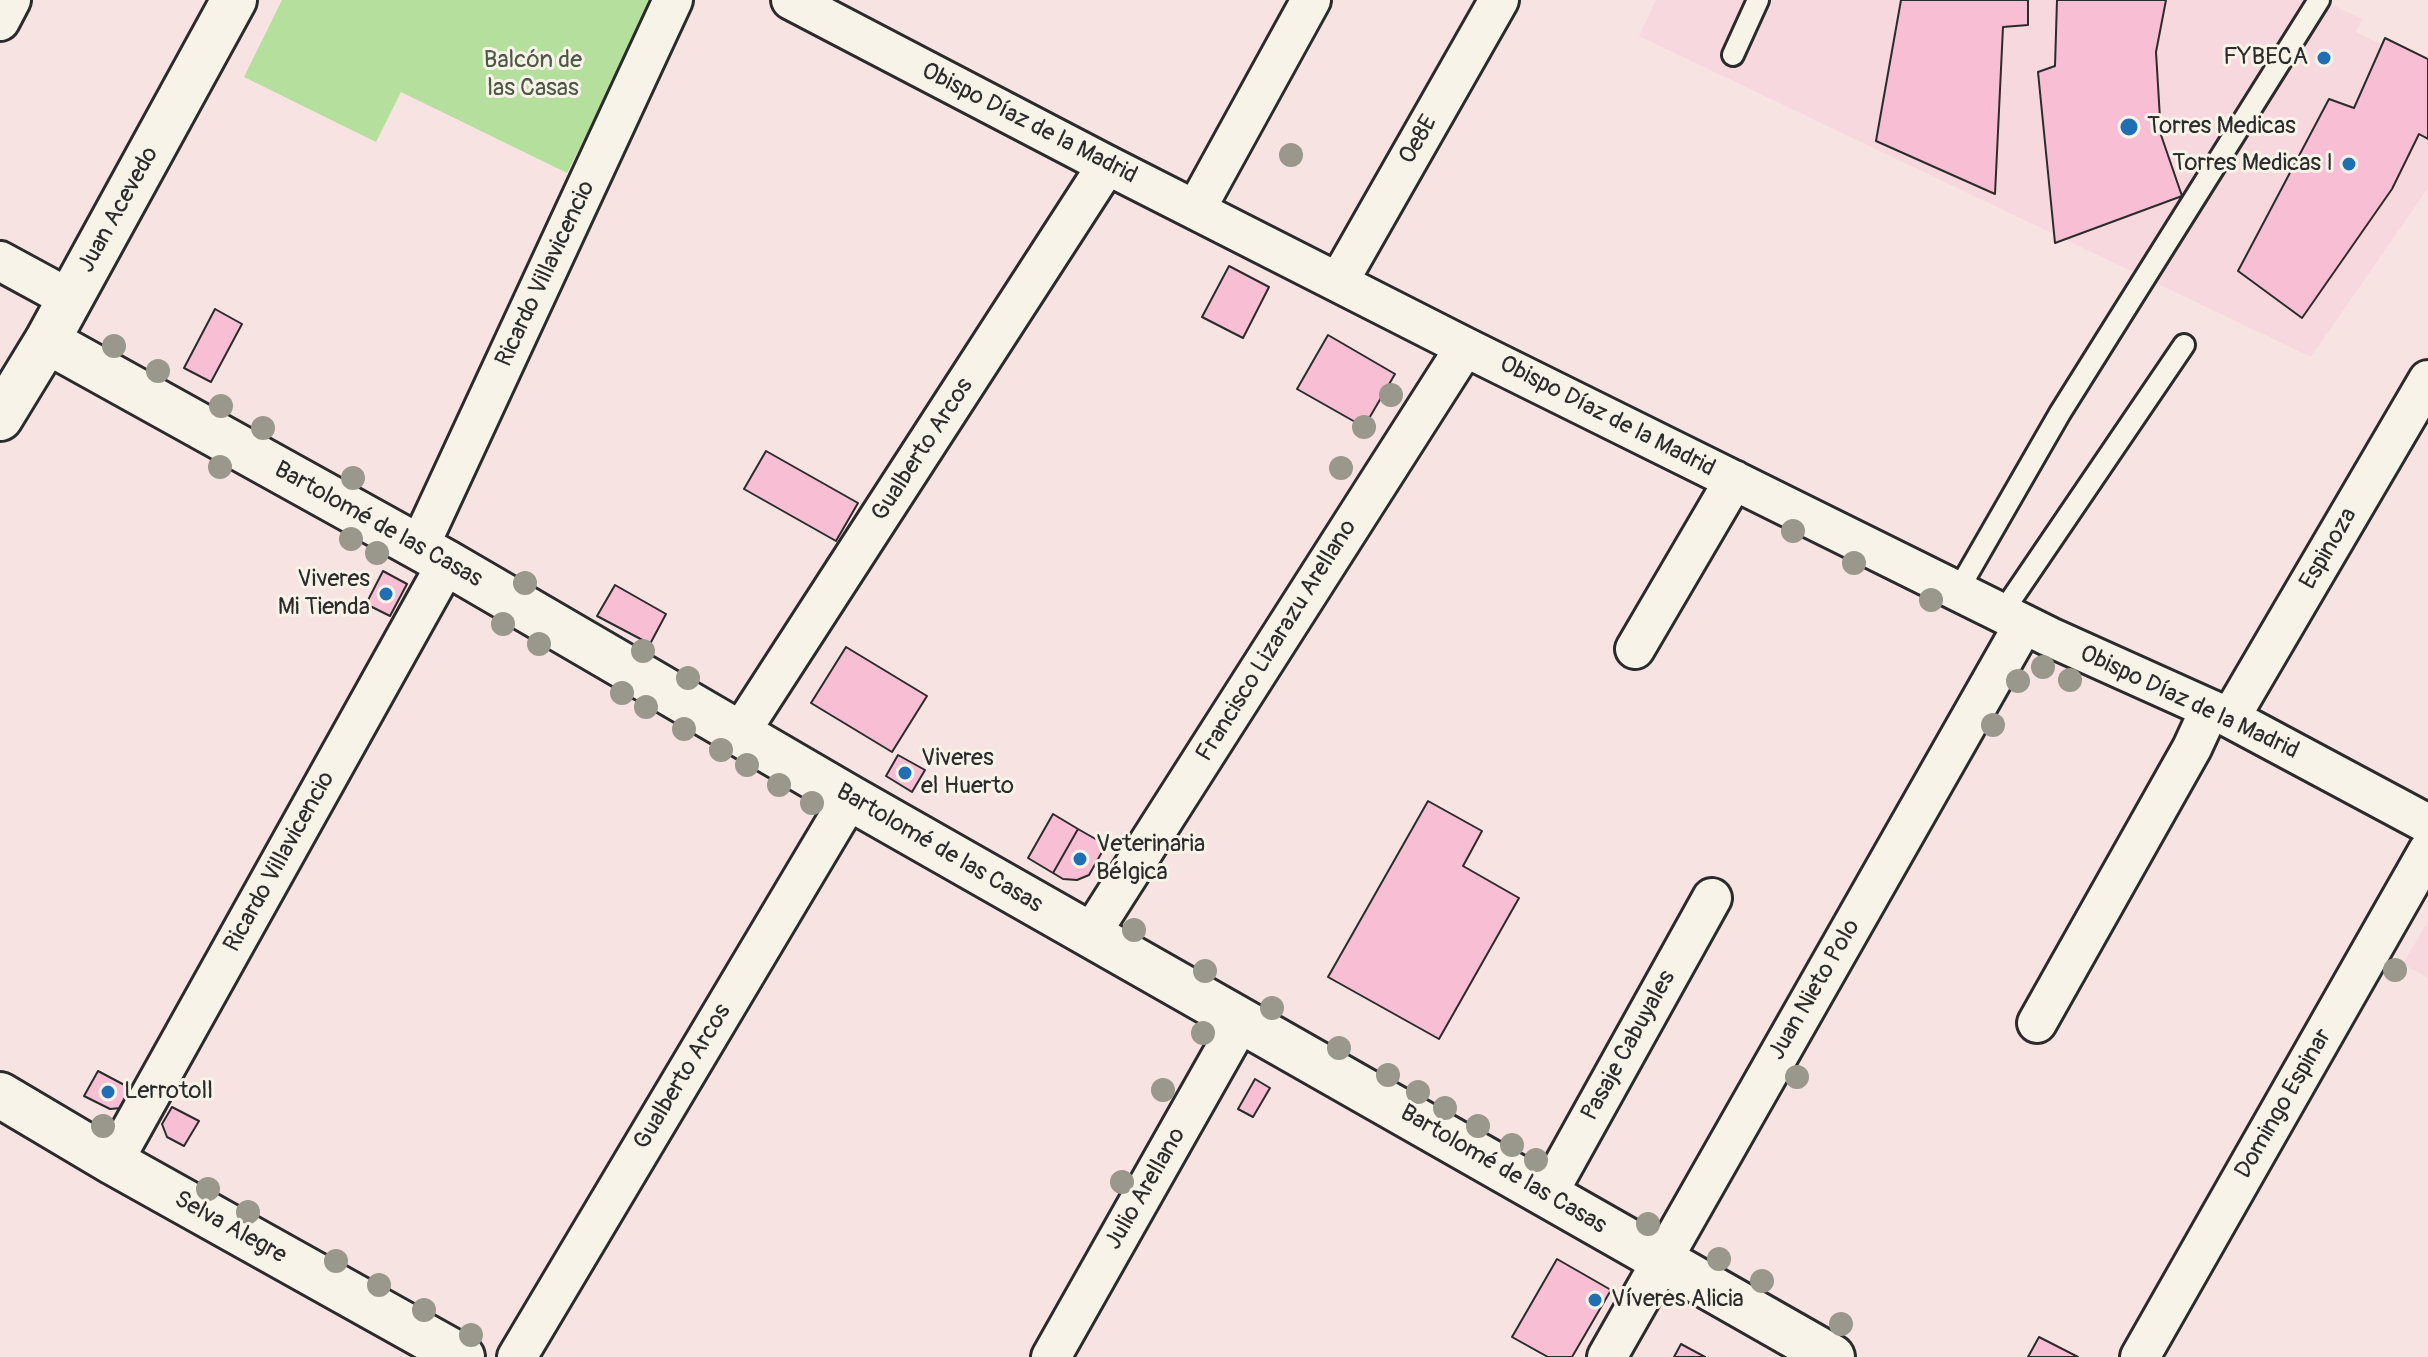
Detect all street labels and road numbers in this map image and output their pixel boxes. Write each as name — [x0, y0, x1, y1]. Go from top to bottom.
street label: Obispo Díaz de la Madrid — [916, 57, 1142, 191]
street label: Oe8E — [1394, 110, 1444, 170]
street label: Juan Acevedo — [73, 142, 165, 278]
street label: Ricardo Villavicencio — [490, 176, 602, 372]
street label: Obispo Díaz de la Madrid — [1494, 350, 1720, 484]
street label: Gualberto Arcos — [866, 373, 980, 527]
street label: Bartolomé de las Casas — [269, 456, 487, 594]
street label: Espinoza — [2294, 503, 2364, 595]
street label: Francisco Lizarazu Arellano — [1191, 515, 1363, 767]
street label: Obispo Díaz de la Madrid — [2075, 640, 2303, 766]
street label: Ricardo Villavicencio — [218, 767, 342, 957]
street label: Bartolomé de las Casas — [831, 778, 1047, 920]
street label: Juan Nieto Polo — [1763, 915, 1867, 1065]
street label: Pasaje Cabuyales — [1576, 966, 1682, 1126]
street label: Gualberto Arcos — [628, 999, 738, 1155]
street label: Domingo Espinar — [2229, 1024, 2339, 1184]
street label: Bartolomé de las Casas — [1395, 1099, 1611, 1241]
street label: Julio Arellano — [1100, 1123, 1192, 1255]
street label: Selva Alegre — [169, 1185, 291, 1271]

